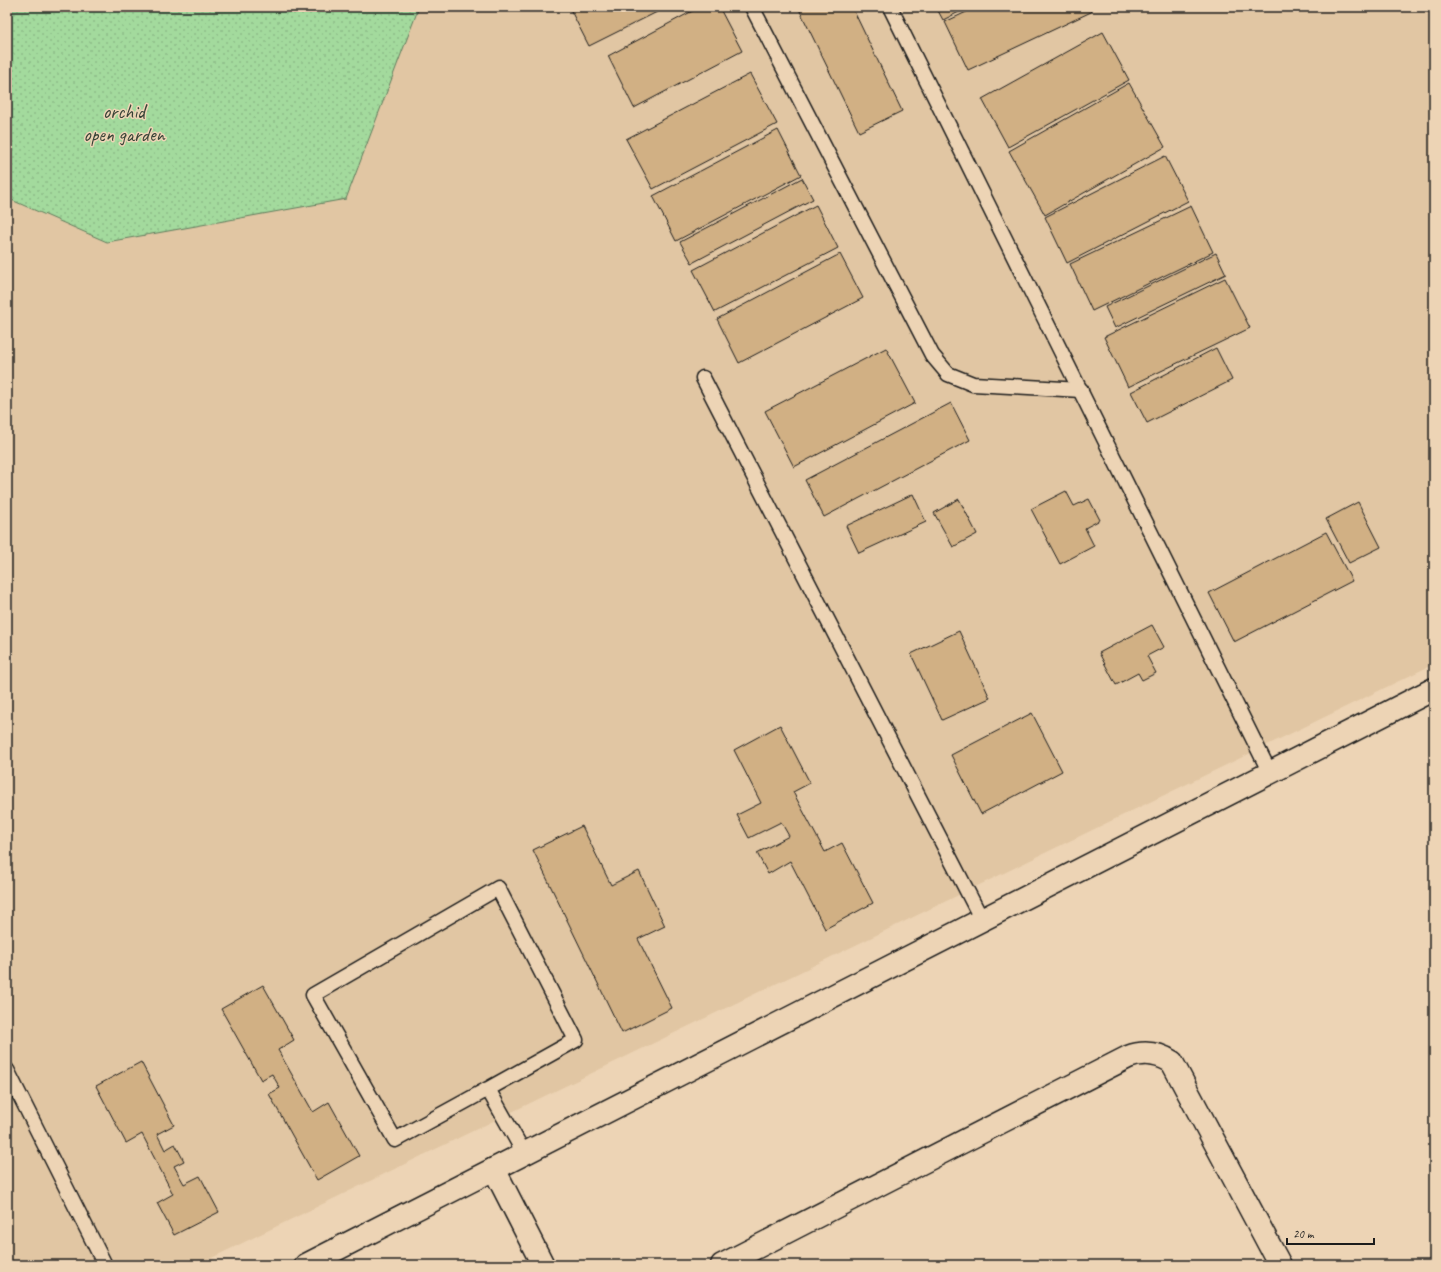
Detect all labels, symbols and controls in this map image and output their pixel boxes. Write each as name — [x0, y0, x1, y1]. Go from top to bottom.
park label: orchid open garden — [84, 99, 165, 147]
scale bar — [1287, 1220, 1374, 1246]
text: 20 m — [1293, 1226, 1315, 1242]

